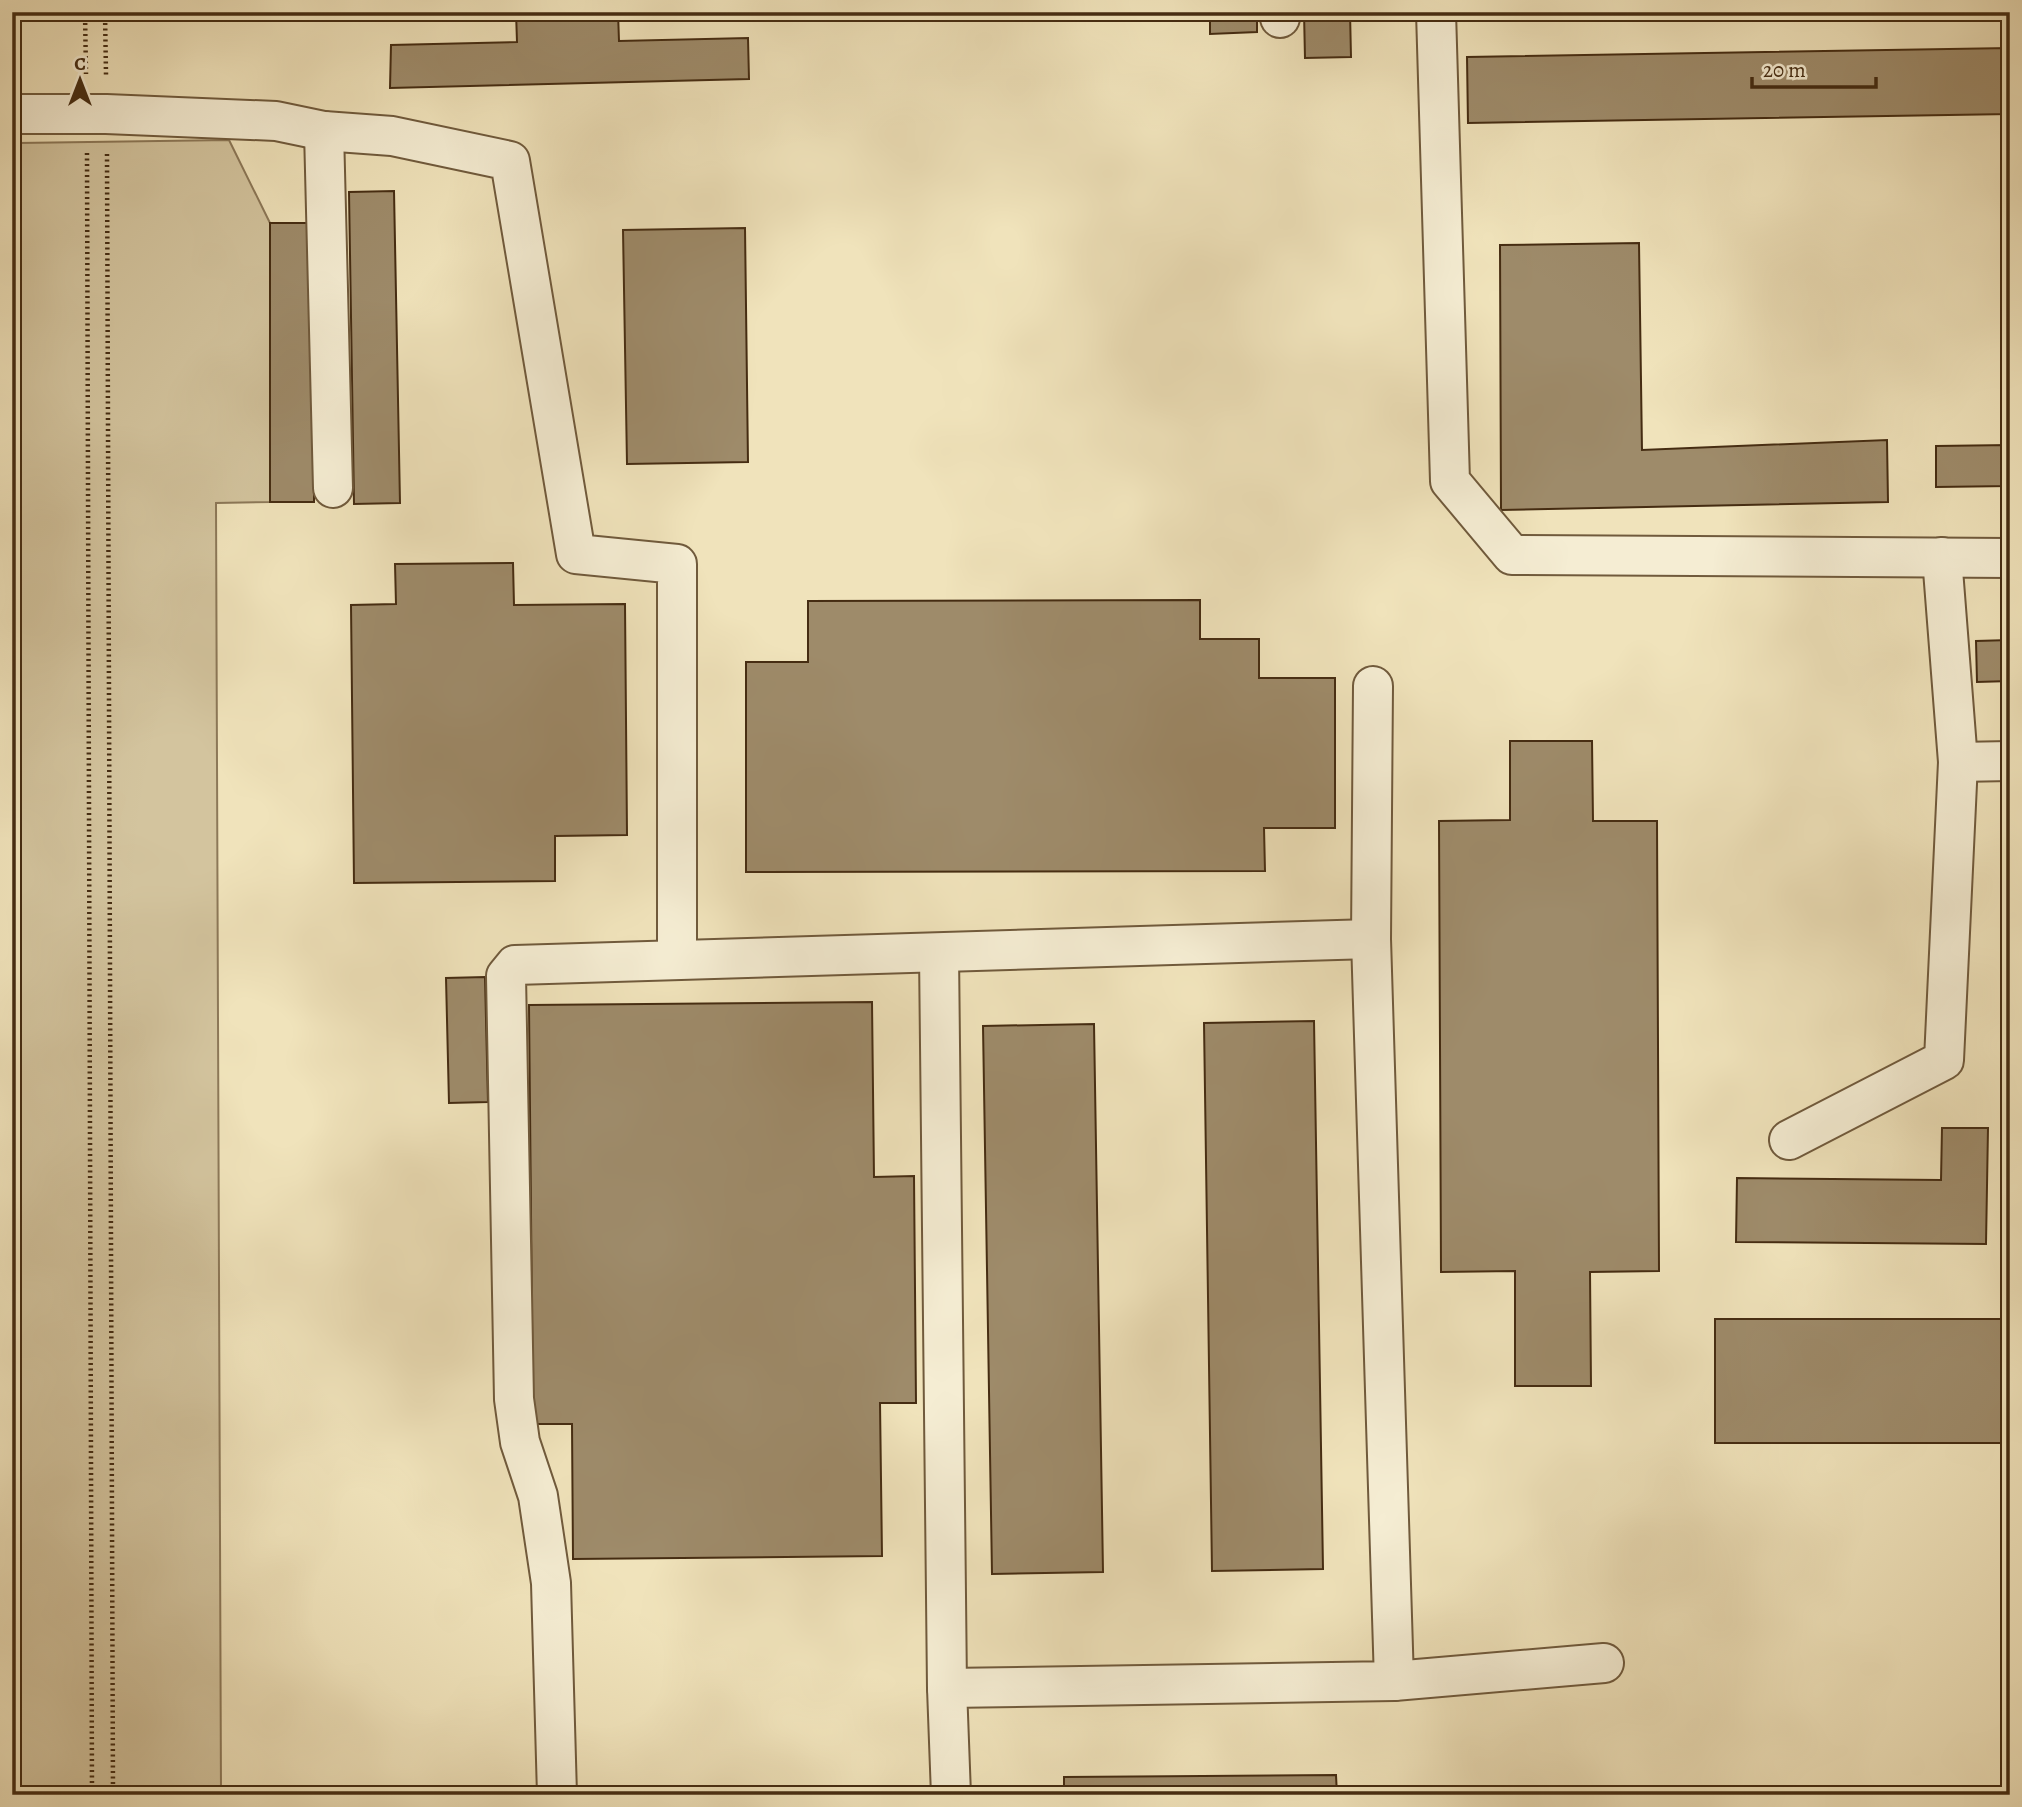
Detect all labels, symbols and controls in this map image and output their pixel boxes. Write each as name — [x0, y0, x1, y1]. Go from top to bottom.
north arrow — [46, 46, 116, 116]
scale bar — [1752, 46, 1877, 90]
text: С — [74, 51, 86, 77]
text: 20 m — [1763, 56, 1806, 84]

